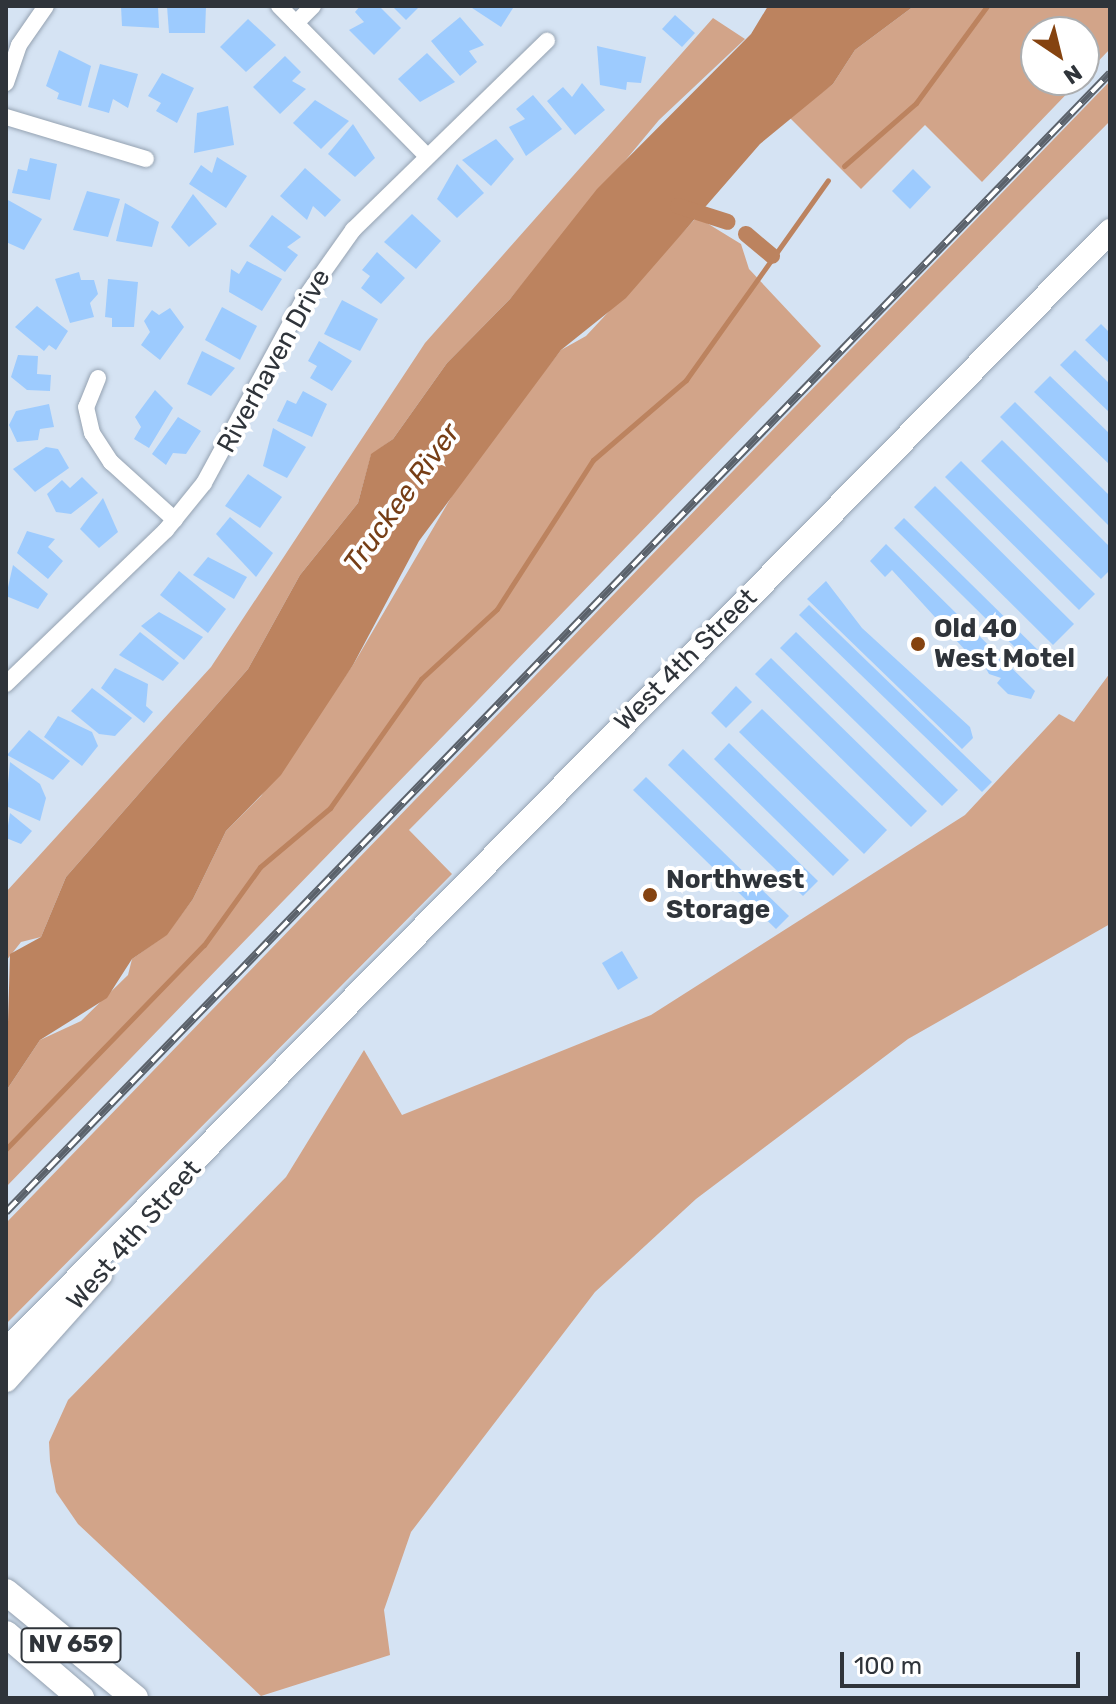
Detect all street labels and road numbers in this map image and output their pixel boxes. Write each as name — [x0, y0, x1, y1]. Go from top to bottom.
street label: Riverhaven Drive — [211, 264, 337, 458]
street label: West 4th Street — [608, 582, 764, 738]
street label: West 4th Street — [60, 1154, 208, 1316]
road number: NV 659 — [19, 1625, 123, 1665]

